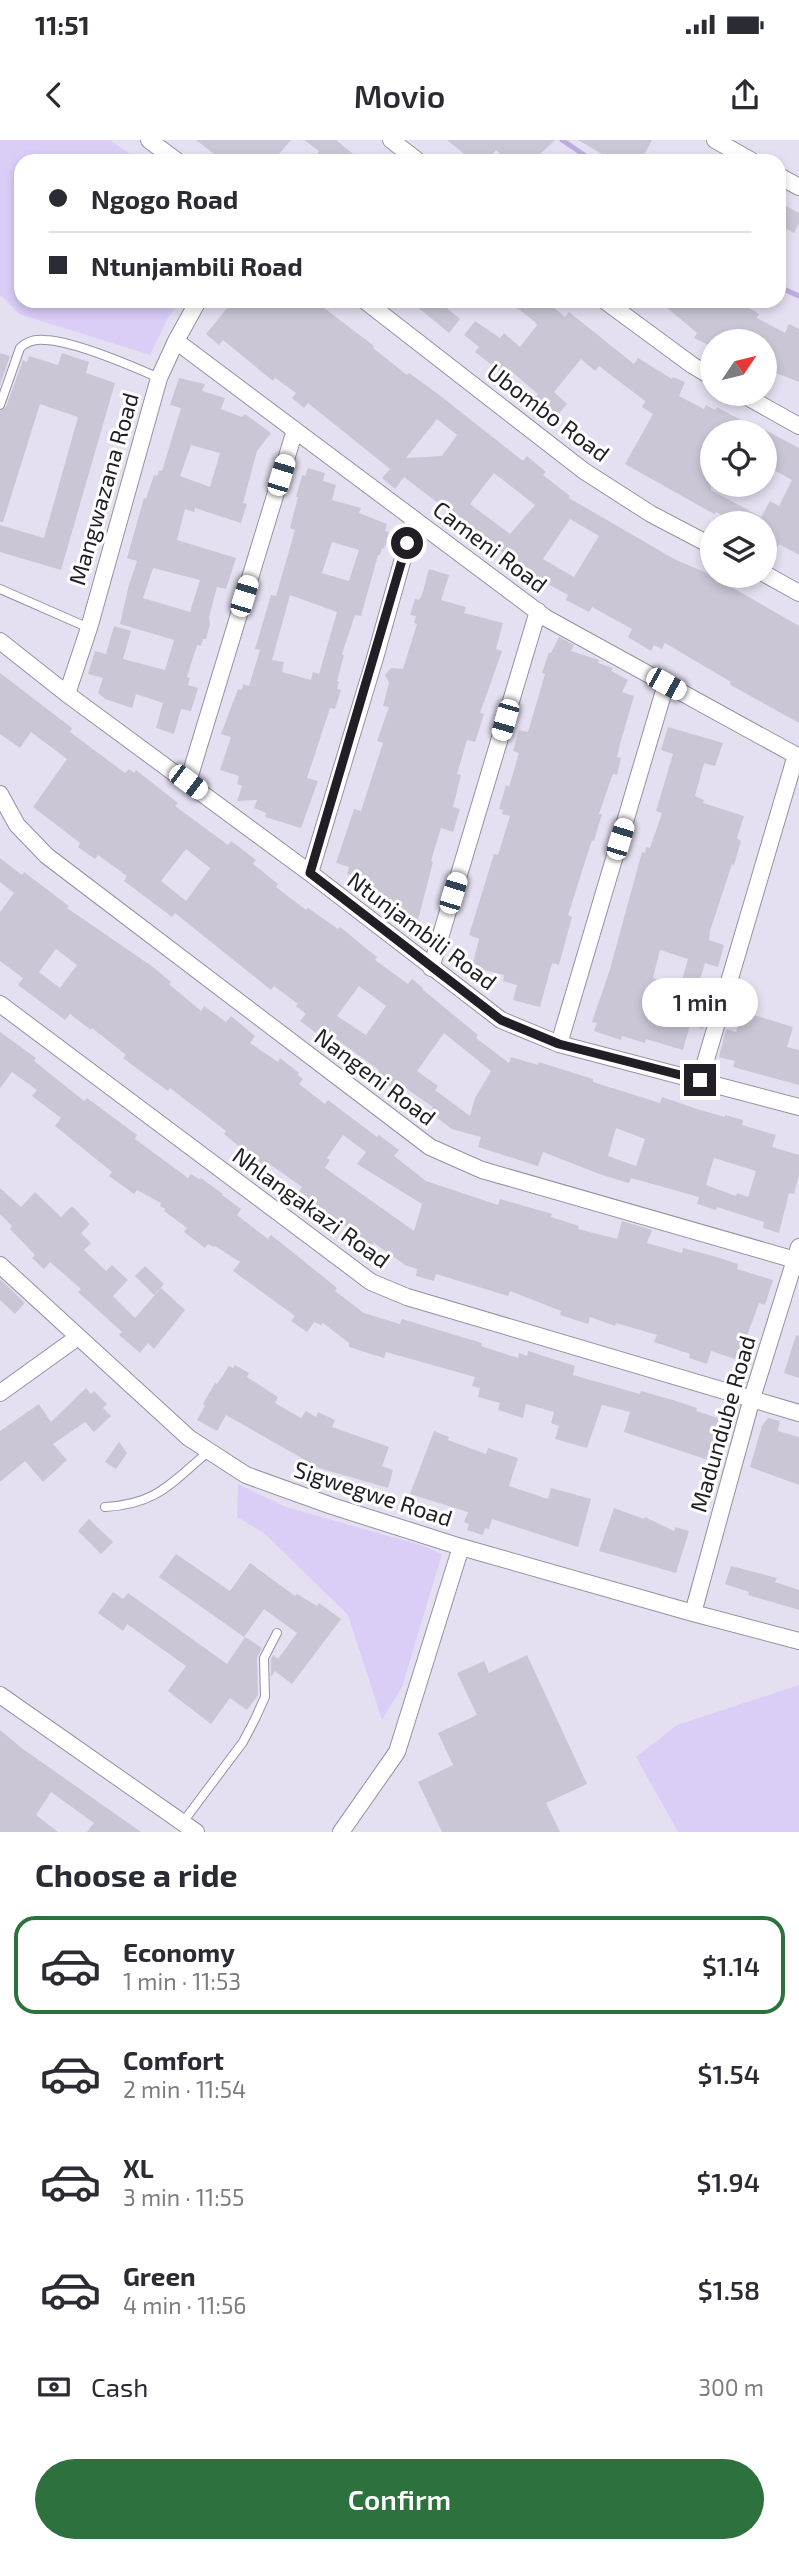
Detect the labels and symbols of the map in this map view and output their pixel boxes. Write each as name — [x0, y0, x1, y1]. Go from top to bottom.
north arrow — [700, 329, 777, 406]
street label: Ubombo Road — [482, 357, 615, 467]
street label: Mangwazana Road — [62, 389, 144, 588]
car — [265, 452, 298, 498]
street label: Cameni Road — [428, 494, 553, 598]
route start — [391, 527, 423, 559]
car — [228, 573, 261, 619]
car — [643, 665, 690, 703]
car — [490, 697, 521, 743]
car — [165, 761, 212, 803]
car — [604, 816, 637, 862]
street label: Ntunjambili Road — [343, 865, 503, 995]
car — [437, 870, 470, 916]
callout: 1 min — [642, 978, 758, 1028]
street label: Nangeni Road — [309, 1022, 442, 1131]
route end — [684, 1064, 716, 1096]
street label: Nhlangakazi Road — [227, 1141, 396, 1274]
street label: Madundube Road — [683, 1332, 761, 1515]
street label: Sigwegwe Road — [291, 1454, 456, 1532]

